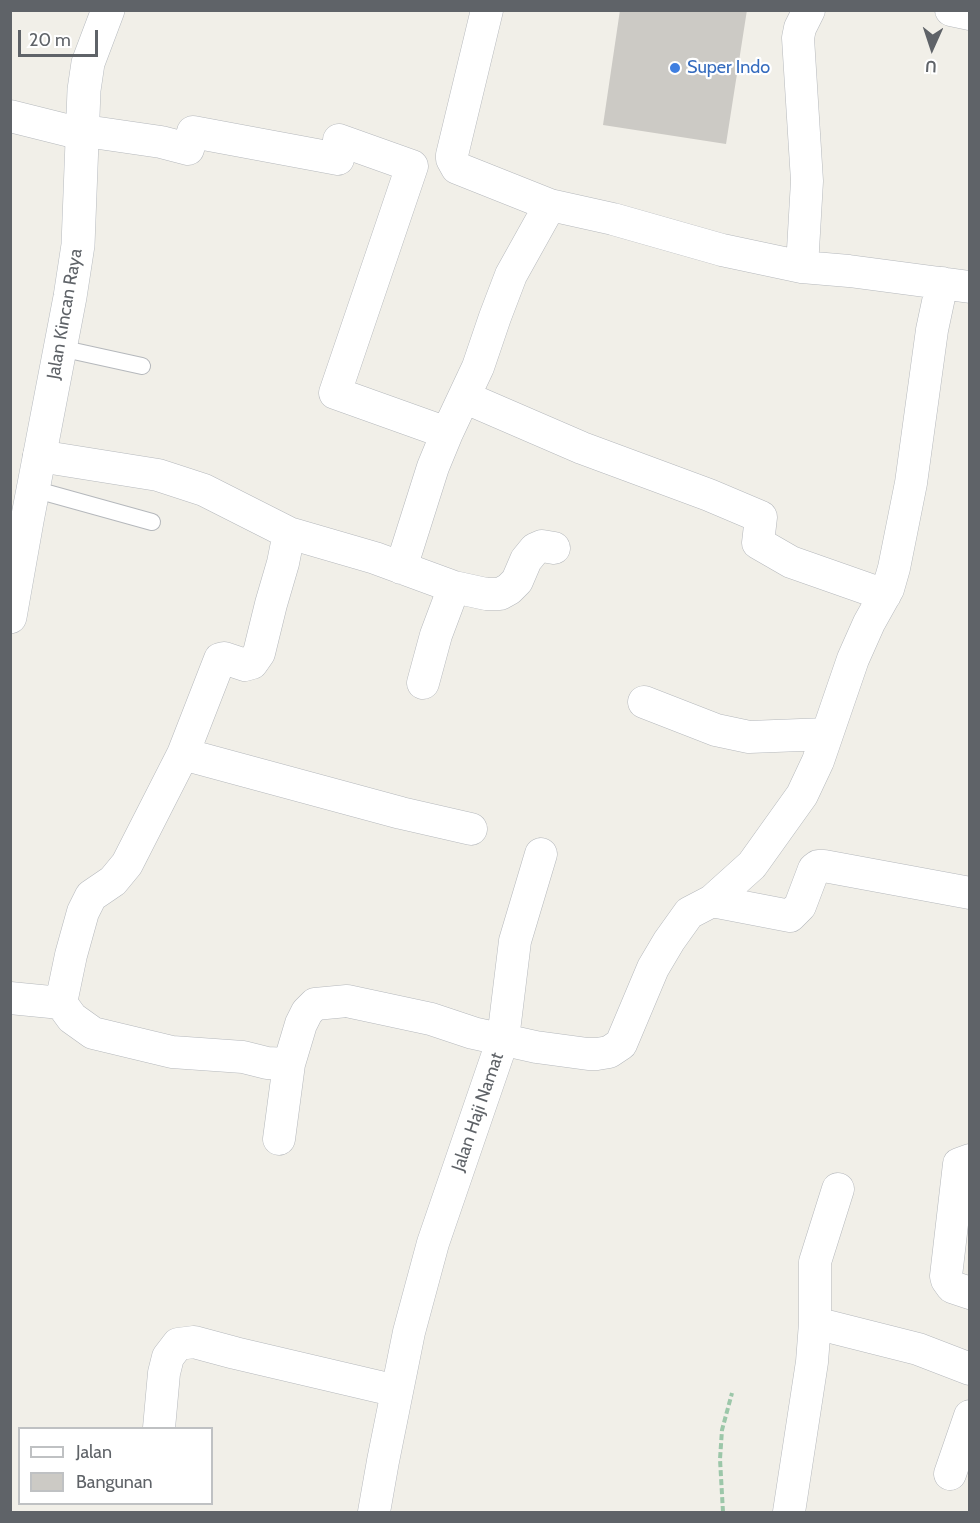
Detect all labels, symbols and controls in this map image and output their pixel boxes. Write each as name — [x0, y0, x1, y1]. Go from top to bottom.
scale bar — [21, 18, 100, 56]
north arrow — [902, 18, 962, 78]
text: 20 m — [29, 29, 71, 51]
place label: Super Indo — [687, 57, 770, 79]
text: U — [925, 57, 937, 76]
marker: Super Indo — [668, 61, 682, 75]
street label: Jalan Kincan Raya — [43, 247, 87, 381]
street label: Jalan Haji Namat — [448, 1050, 508, 1174]
legend — [18, 1427, 213, 1505]
text: Jalan — [76, 1441, 112, 1463]
text: Bangunan — [76, 1471, 153, 1493]

